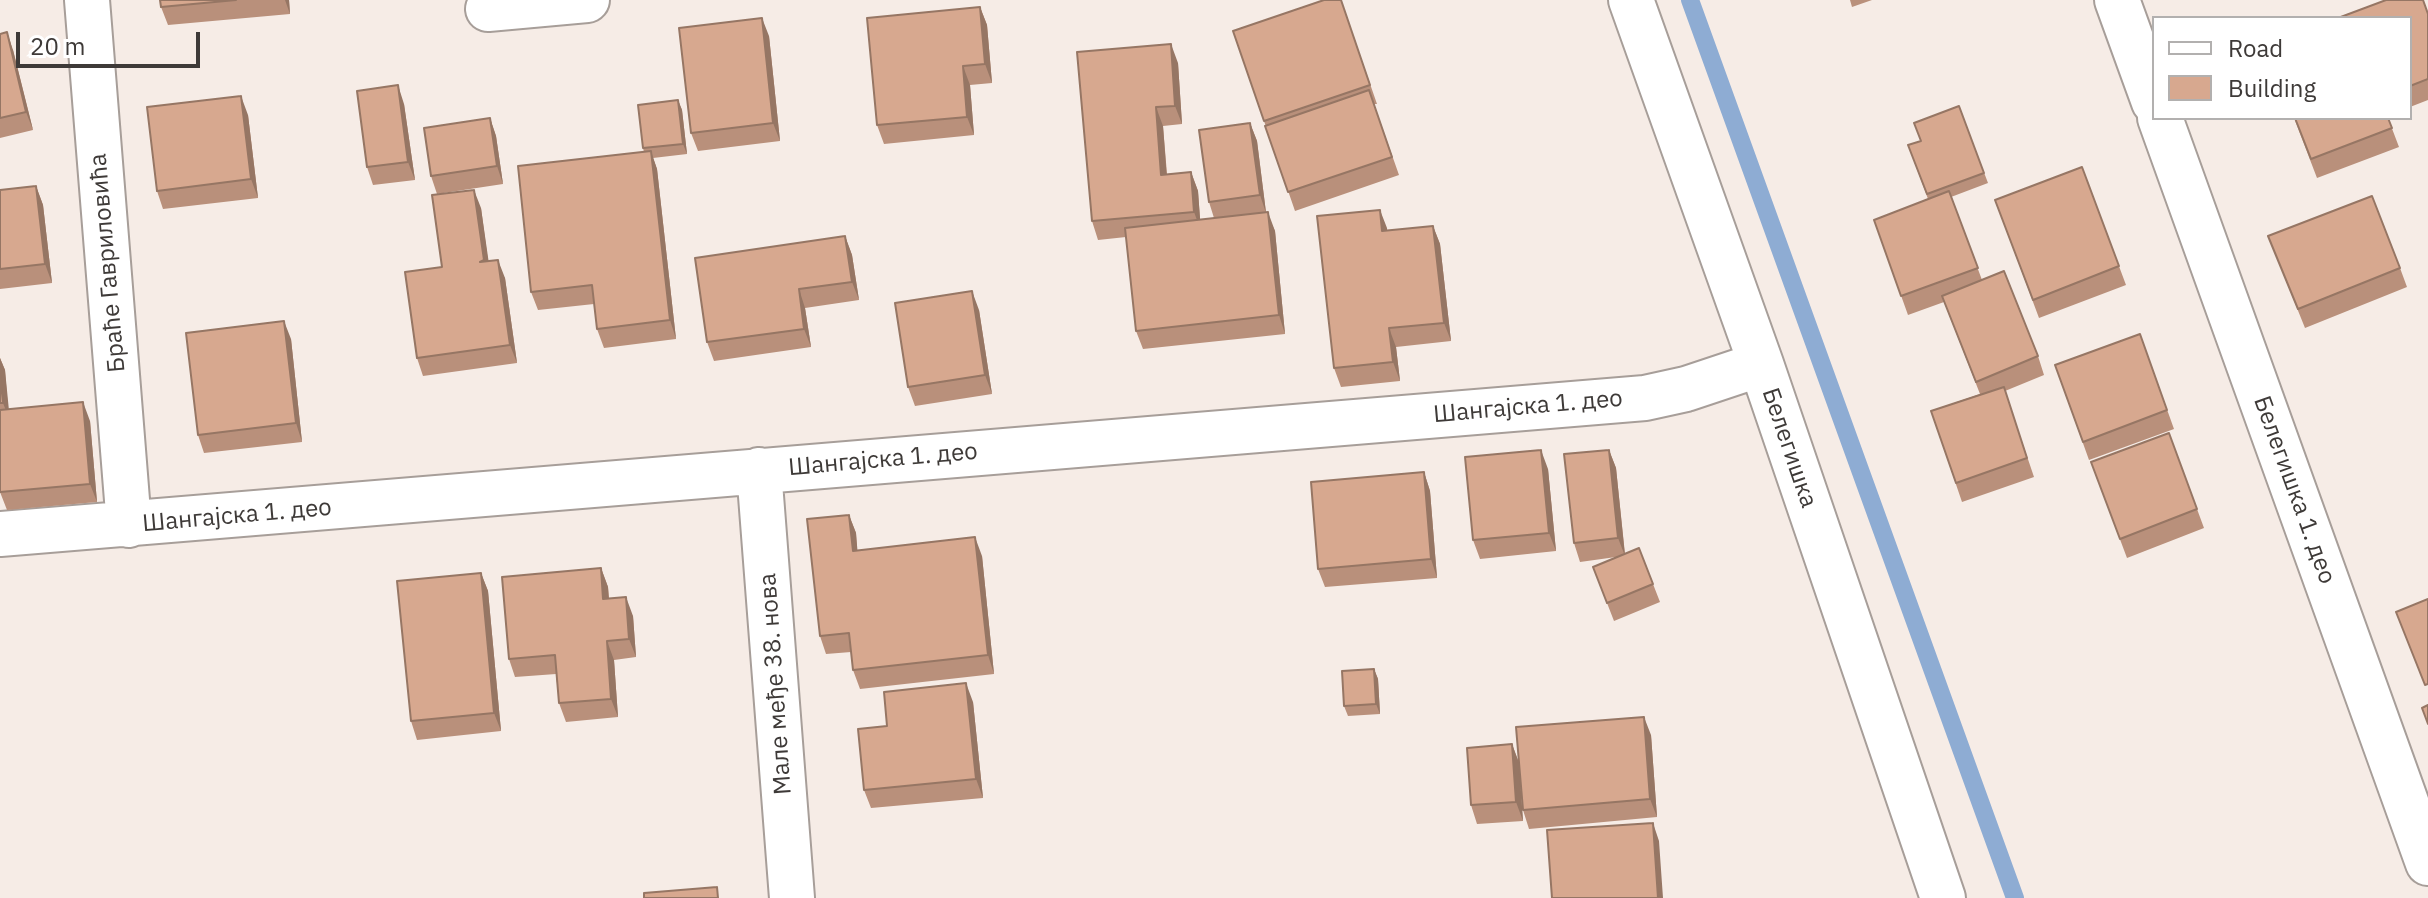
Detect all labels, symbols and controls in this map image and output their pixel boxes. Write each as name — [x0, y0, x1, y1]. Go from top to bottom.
scale bar — [20, 16, 204, 66]
legend — [2152, 16, 2412, 120]
text: 20 m — [30, 30, 85, 62]
text: Road — [2228, 32, 2283, 64]
text: Building — [2228, 72, 2316, 104]
street label: Браће Гавриловића — [84, 152, 132, 374]
street label: Шангајска 1. део — [1432, 384, 1624, 430]
street label: Белегишка — [1755, 384, 1823, 512]
street label: Белегишка 1. део — [2247, 392, 2341, 588]
street label: Шангајска 1. део — [787, 437, 979, 483]
street label: Шангајска 1. део — [141, 493, 333, 539]
street label: Мале међе 38. нова — [754, 572, 798, 796]

